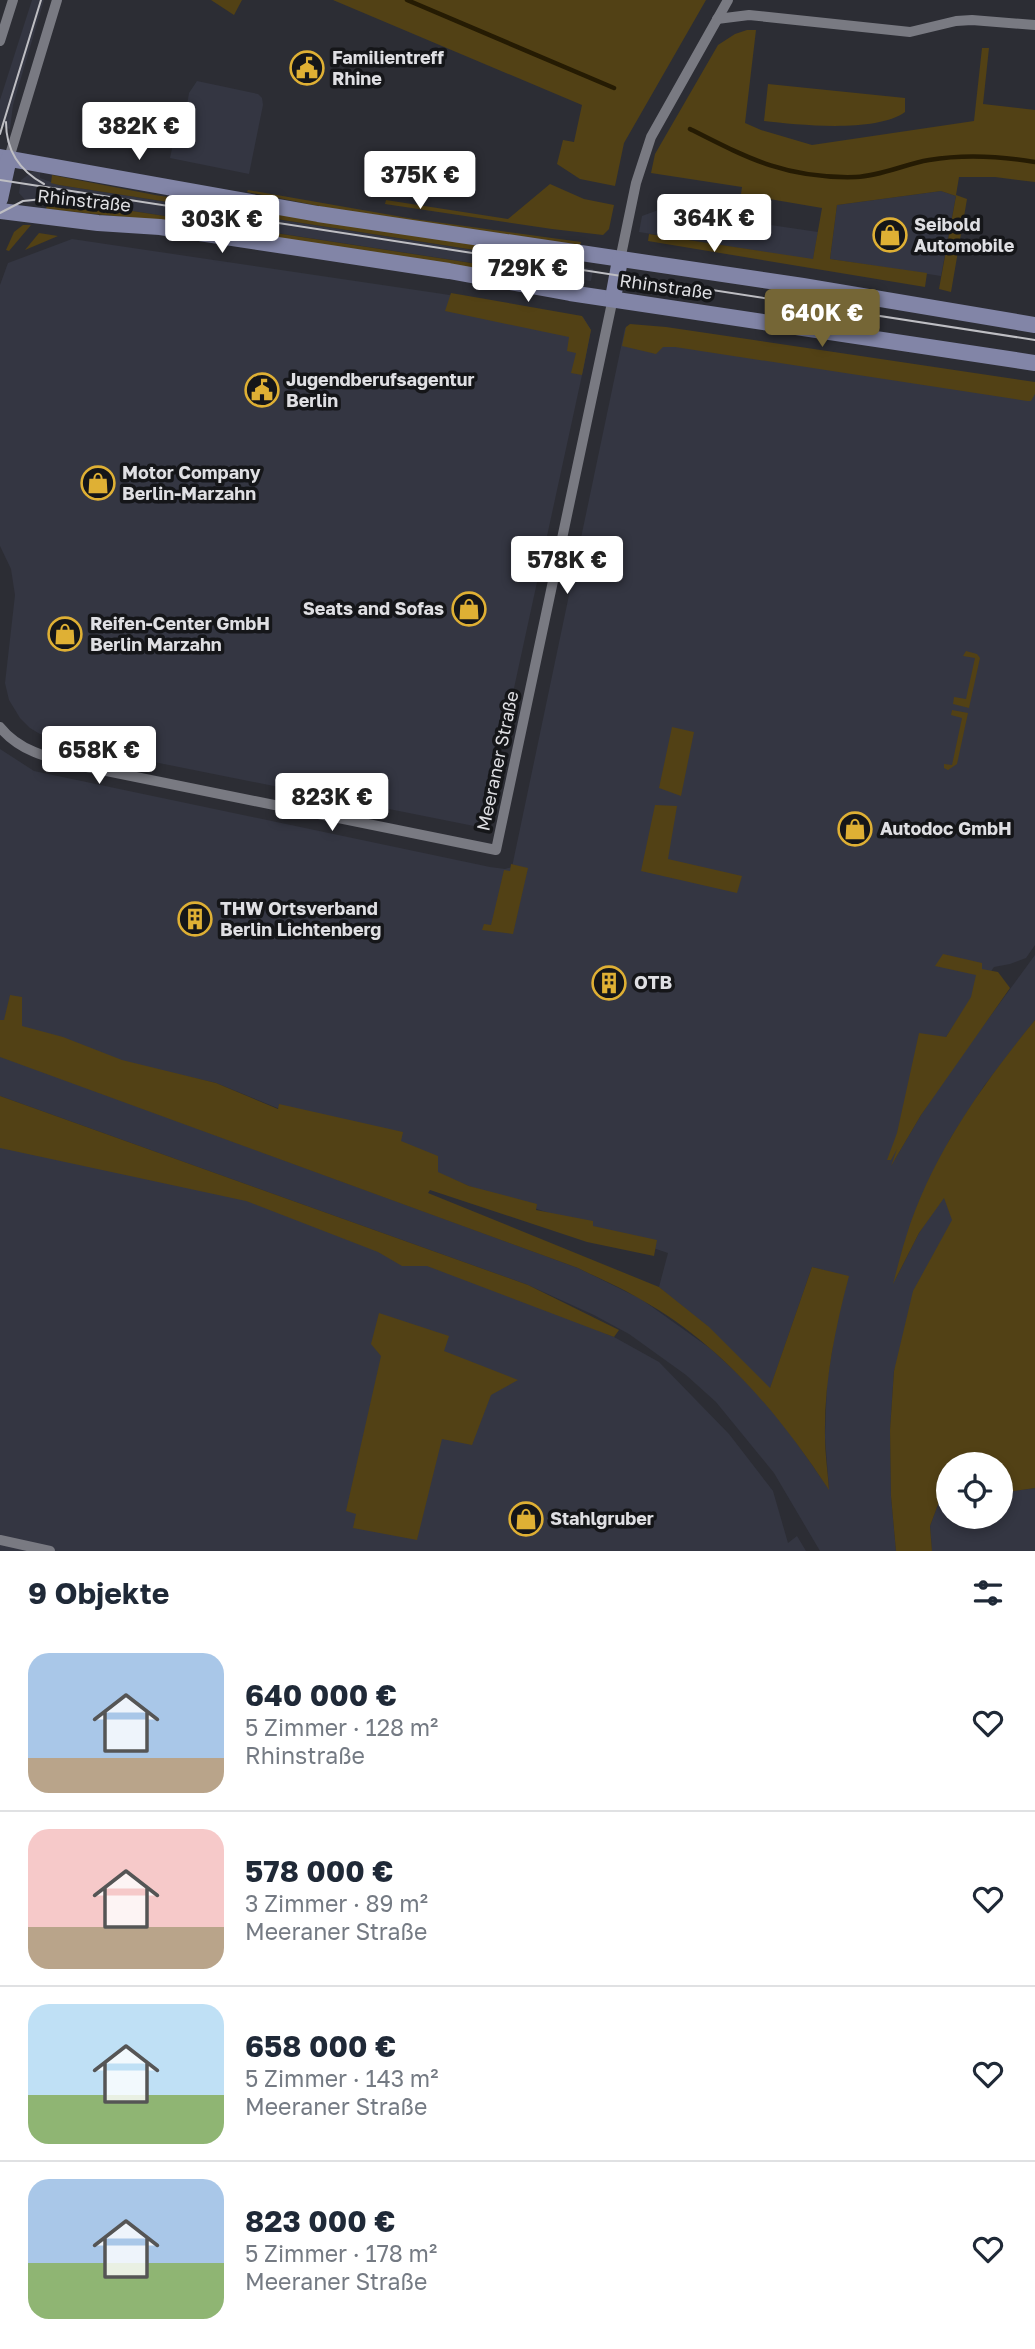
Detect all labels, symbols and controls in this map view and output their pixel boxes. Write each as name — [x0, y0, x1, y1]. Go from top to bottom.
place label: Familientreff Rhine — [332, 46, 444, 89]
public building icon: Familientreff Rhine — [288, 49, 326, 87]
pin: 382K € — [82, 102, 196, 162]
text: 382K € — [98, 111, 180, 139]
pin: 375K € — [363, 152, 477, 211]
text: 375K € — [380, 160, 460, 188]
street label: Rhinstraße — [36, 184, 132, 216]
pin: 364K € — [657, 194, 771, 254]
pin: 303K € — [165, 196, 279, 255]
text: 364K € — [673, 203, 755, 231]
text: 303K € — [181, 204, 263, 232]
place label: Seibold Automobile — [914, 213, 1015, 256]
shop icon: Seibold Automobile — [871, 216, 909, 254]
pin: 729K € — [471, 244, 585, 304]
text: 729K € — [488, 253, 568, 281]
street label: Rhinstraße — [618, 269, 714, 303]
pin: 640K € — [765, 290, 879, 349]
text: 640K € — [781, 298, 863, 326]
place label: Jugendberufsagentur Berlin — [286, 368, 475, 411]
public building icon: Jugendberufsagentur Berlin — [243, 371, 281, 409]
place label: Motor Company Berlin-Marzahn — [122, 461, 261, 504]
shop icon: Motor Company Berlin-Marzahn — [79, 464, 117, 502]
pin: 578K € — [510, 536, 624, 596]
text: 578K € — [527, 545, 607, 573]
shop icon: Seats and Sofas — [450, 590, 488, 628]
place label: Seats and Sofas — [303, 597, 444, 619]
place label: Reifen-Center GmbH Berlin Marzahn — [90, 612, 270, 655]
shop icon: Reifen-Center GmbH Berlin Marzahn — [46, 615, 84, 653]
street label: Meeraner Straße — [471, 689, 523, 833]
pin: 658K € — [42, 726, 156, 786]
text: 658K € — [58, 735, 140, 763]
pin: 823K € — [275, 774, 389, 833]
text: 823K € — [291, 782, 373, 810]
shop icon: Autodoc GmbH — [836, 810, 874, 848]
place label: Autodoc GmbH — [880, 817, 1012, 839]
place label: THW Ortsverband Berlin Lichtenberg — [220, 897, 381, 940]
building icon: THW Ortsverband Berlin Lichtenberg — [176, 900, 214, 938]
building icon: OTB — [590, 964, 628, 1002]
place label: OTB — [634, 971, 672, 993]
map controls — [936, 1452, 1013, 1529]
button: locate — [936, 1452, 1013, 1529]
shop icon: Stahlgruber — [507, 1500, 545, 1538]
place label: Stahlgruber — [550, 1507, 654, 1529]
icon: filters — [969, 1574, 1007, 1612]
text: 9 Objekte — [28, 1575, 170, 1611]
text: 640 000 € — [245, 1677, 397, 1713]
icon: home — [84, 1681, 168, 1765]
icon: heart — [969, 1704, 1007, 1742]
text: 5 Zimmer · 128 m² — [245, 1713, 438, 1741]
text: Rhinstraße — [245, 1741, 365, 1769]
text: 578 000 € — [245, 1853, 394, 1889]
icon: home — [84, 1857, 168, 1941]
icon: heart — [969, 1880, 1007, 1918]
text: 3 Zimmer · 89 m² — [245, 1889, 428, 1917]
text: Meeraner Straße — [245, 1917, 427, 1945]
text: 658 000 € — [245, 2028, 396, 2064]
icon: home — [84, 2032, 168, 2116]
icon: heart — [969, 2055, 1007, 2093]
text: 5 Zimmer · 143 m² — [245, 2064, 439, 2092]
text: Meeraner Straße — [245, 2092, 427, 2120]
text: 823 000 € — [245, 2203, 395, 2239]
icon: home — [84, 2207, 168, 2291]
icon: heart — [969, 2230, 1007, 2268]
text: 5 Zimmer · 178 m² — [245, 2239, 437, 2267]
text: Meeraner Straße — [245, 2267, 427, 2295]

